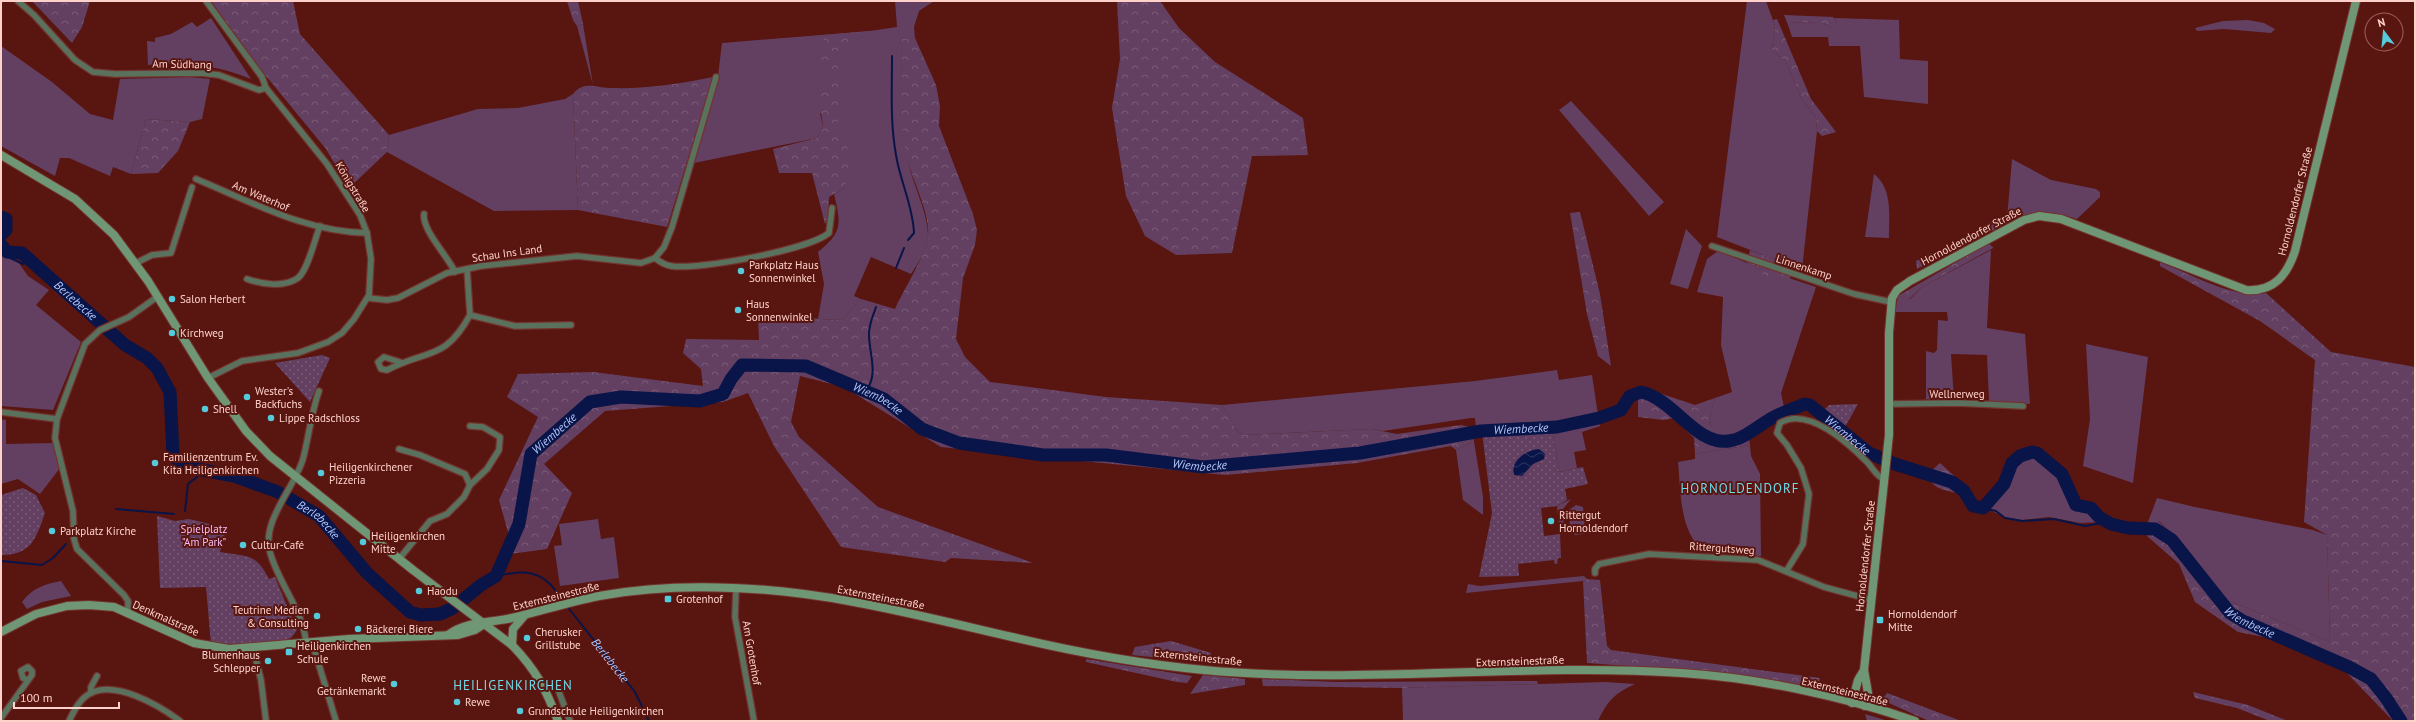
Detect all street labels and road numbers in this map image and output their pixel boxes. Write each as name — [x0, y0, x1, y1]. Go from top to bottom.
street label: Am Südhang — [152, 56, 212, 72]
street label: Hornoldendorfer Straße — [2275, 145, 2315, 257]
street label: Königstraße — [332, 159, 374, 215]
street label: Am Waterhof — [230, 178, 292, 214]
street label: Hornoldendorfer Straße — [1918, 203, 2024, 268]
street label: Schau Ins Land — [471, 241, 543, 265]
street label: Linnenkamp — [1774, 251, 1834, 283]
street label: Wellnerweg — [1929, 387, 1985, 401]
street label: Hornoldendorfer Straße — [1852, 499, 1878, 612]
street label: Rittergutsweg — [1689, 539, 1755, 557]
street label: Externsteinestraße — [511, 578, 601, 614]
street label: Externsteinestraße — [836, 582, 926, 612]
street label: Denkmalstraße — [131, 597, 202, 639]
street label: Am Grotenhof — [739, 620, 765, 687]
street label: Externsteinestraße — [1153, 645, 1243, 669]
street label: Externsteinestraße — [1476, 652, 1565, 670]
street label: Externsteinestraße — [1800, 673, 1890, 709]

